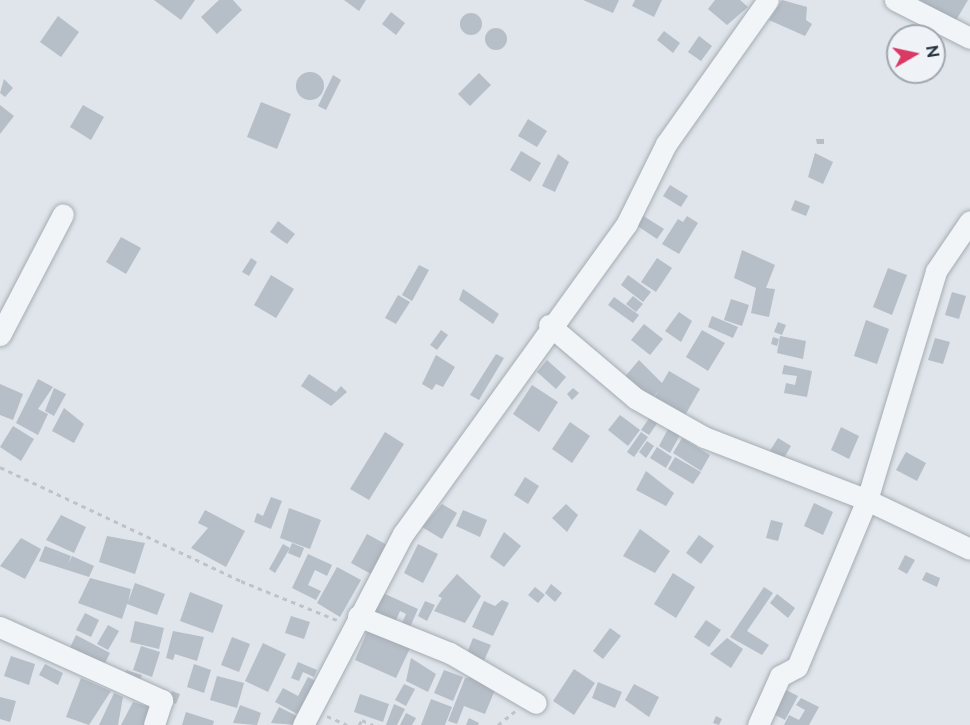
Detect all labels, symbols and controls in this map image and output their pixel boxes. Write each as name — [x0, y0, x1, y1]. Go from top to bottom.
north arrow — [886, 24, 946, 84]
text: N — [922, 44, 943, 59]

